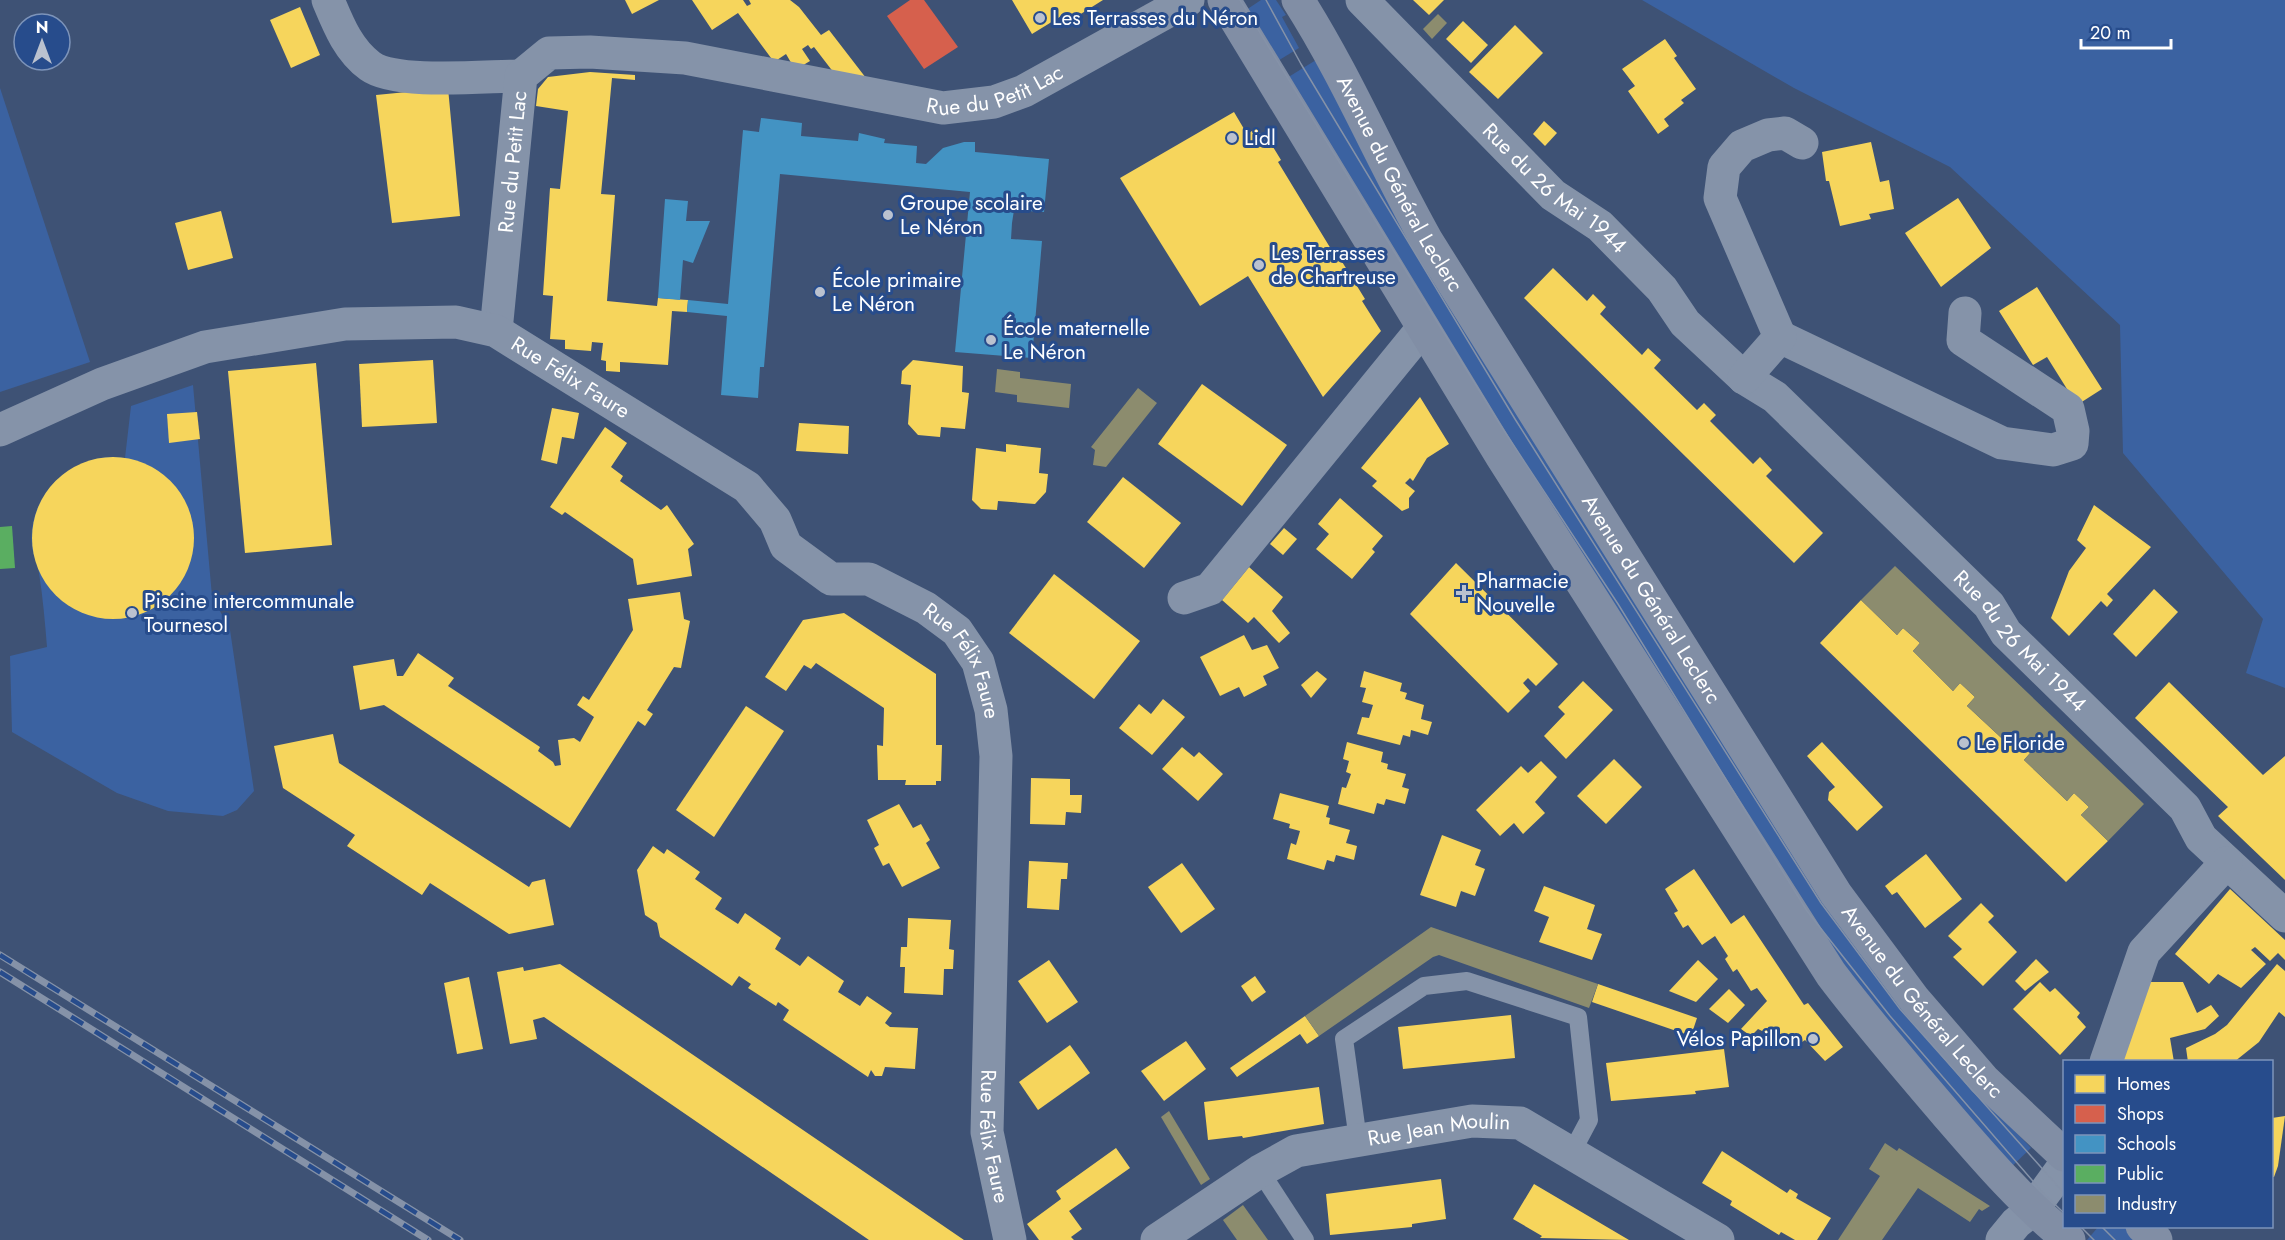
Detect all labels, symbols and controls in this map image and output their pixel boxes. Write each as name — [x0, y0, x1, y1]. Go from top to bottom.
place label: Les Terrasses du Néron — [1052, 3, 1258, 33]
marker: Les Terrasses du Néron — [1033, 11, 1047, 25]
north arrow — [12, 12, 72, 72]
scale bar — [2081, 12, 2171, 50]
text: N — [36, 16, 48, 39]
text: 20 m — [2090, 20, 2130, 46]
street label: Rue du Petit Lac — [924, 57, 1068, 123]
street label: Avenue du Général Leclerc — [1329, 70, 1470, 298]
street label: Rue du Petit Lac — [491, 89, 534, 234]
street label: Rue du 26 Mai 1944 — [1476, 116, 1634, 260]
place label: Lidl — [1244, 123, 1276, 153]
marker: Lidl — [1225, 131, 1239, 145]
place label: Groupe scolaire Le Néron — [900, 188, 1043, 242]
marker: Groupe scolaire Le Néron — [881, 208, 895, 222]
place label: Les Terrasses de Chartreuse — [1271, 238, 1396, 292]
marker: Les Terrasses de Chartreuse — [1252, 258, 1266, 272]
place label: École primaire Le Néron — [832, 265, 961, 319]
marker: École primaire Le Néron — [813, 285, 827, 299]
place label: École maternelle Le Néron — [1003, 313, 1150, 367]
street label: Rue Félix Faure — [505, 329, 636, 426]
marker: École maternelle Le Néron — [984, 333, 998, 347]
street label: Avenue du Général Leclerc — [1574, 489, 1728, 709]
street label: Rue du 26 Mai 1944 — [1947, 563, 2093, 719]
place label: Pharmacie Nouvelle — [1476, 566, 1569, 620]
place label: Piscine intercommunale Tournesol — [144, 586, 355, 640]
marker: Pharmacie Nouvelle — [1457, 586, 1471, 600]
street label: Rue Félix Faure — [917, 596, 1007, 720]
marker: Piscine intercommunale Tournesol — [125, 606, 139, 620]
place label: Le Floride — [1976, 728, 2065, 758]
marker: Le Floride — [1957, 736, 1971, 750]
street label: Avenue du Général Leclerc — [1834, 899, 2010, 1105]
place label: Vélos Papillon — [1676, 1024, 1801, 1054]
marker: Vélos Papillon — [1806, 1032, 1820, 1046]
legend — [2063, 1060, 2273, 1228]
street label: Rue Félix Faure — [972, 1069, 1017, 1206]
text: Homes — [2117, 1071, 2170, 1097]
text: Shops — [2117, 1101, 2164, 1127]
street label: Rue Jean Moulin — [1365, 1106, 1511, 1154]
text: Schools — [2117, 1131, 2176, 1157]
text: Public — [2117, 1161, 2164, 1187]
text: Industry — [2117, 1191, 2177, 1217]

